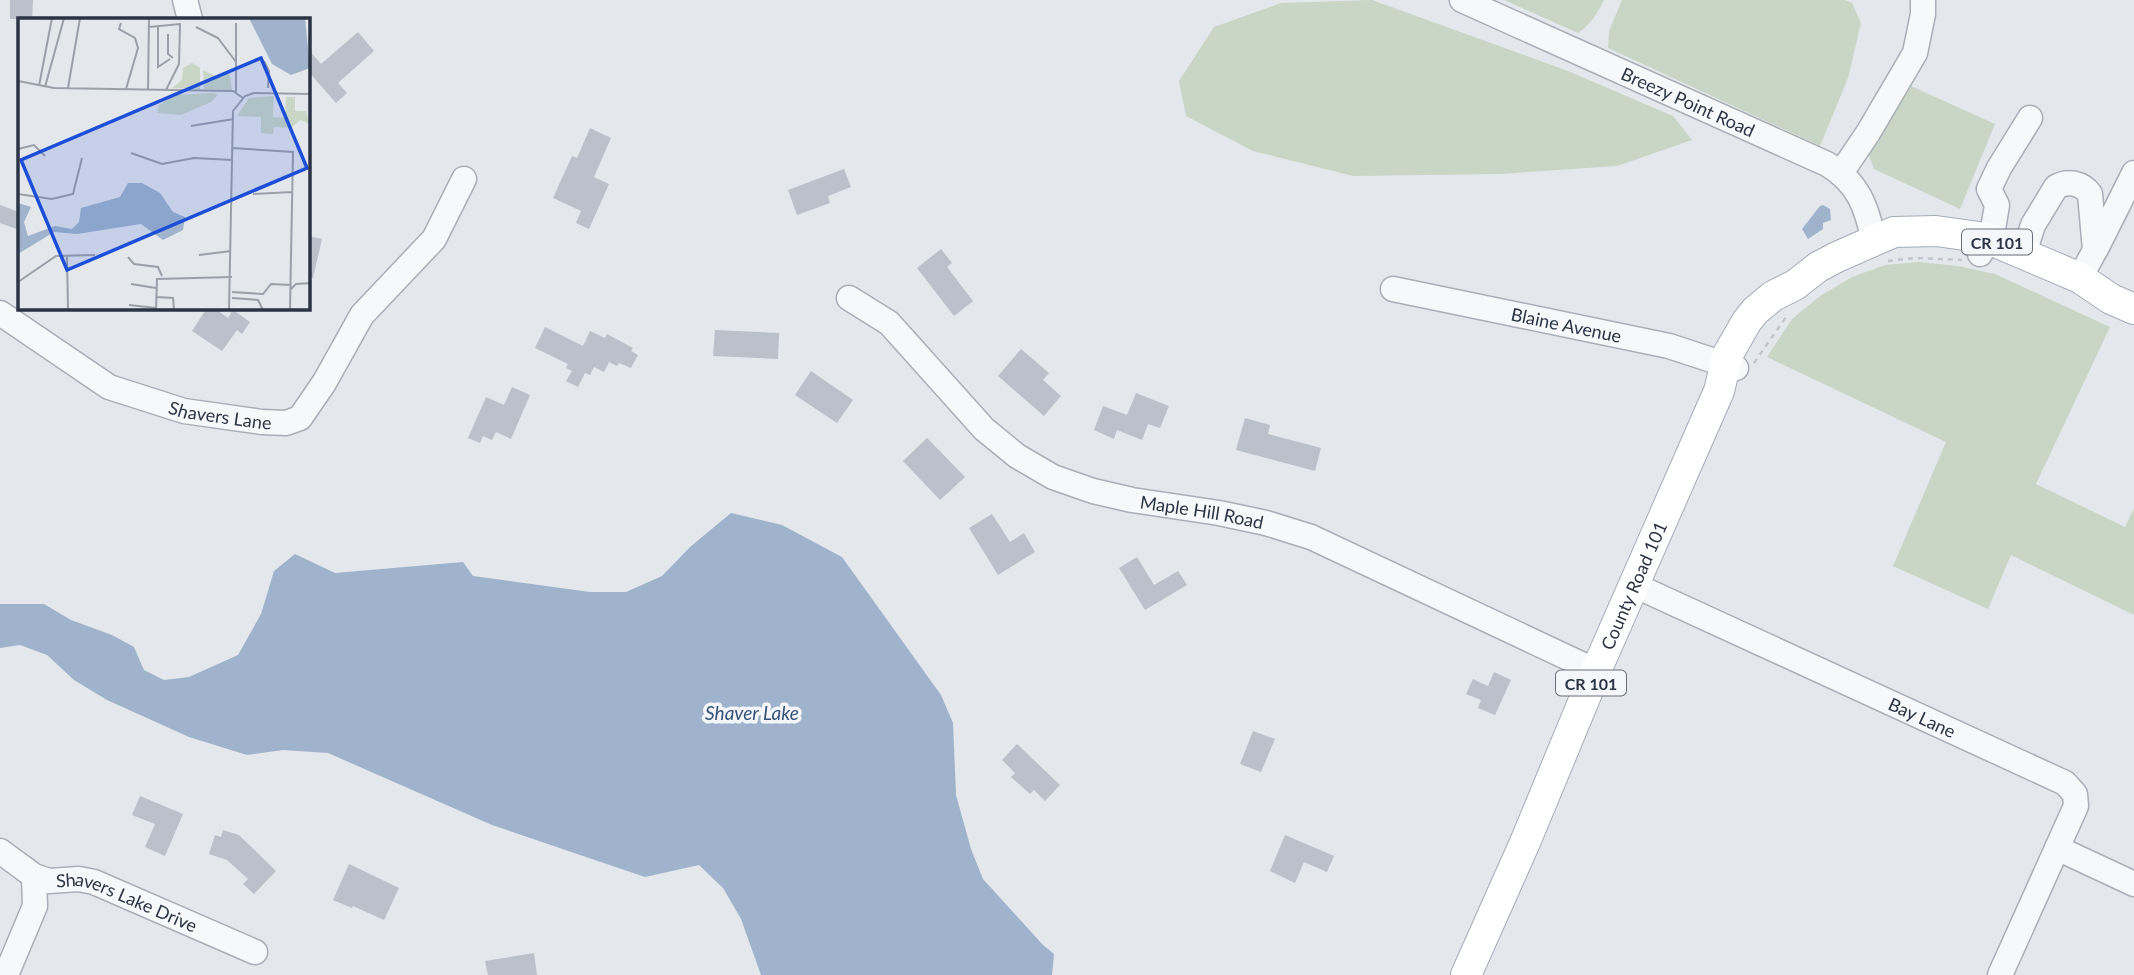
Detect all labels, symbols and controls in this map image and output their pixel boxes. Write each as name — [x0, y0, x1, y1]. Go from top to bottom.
inset map — [18, 18, 310, 310]
street label: Breezy Point Road — [1618, 62, 1758, 141]
road number: CR 101 — [1962, 230, 2032, 254]
street label: Blaine Avenue — [1509, 303, 1624, 347]
street label: Shavers Lane — [166, 396, 272, 433]
street label: Maple Hill Road — [1139, 490, 1266, 533]
street label: County Road 101 — [1596, 518, 1671, 653]
road number: CR 101 — [1556, 670, 1626, 696]
street label: Bay Lane — [1885, 692, 1959, 742]
water label: Shaver Lake — [705, 701, 799, 724]
street label: Shavers Lake Drive — [55, 868, 201, 937]

